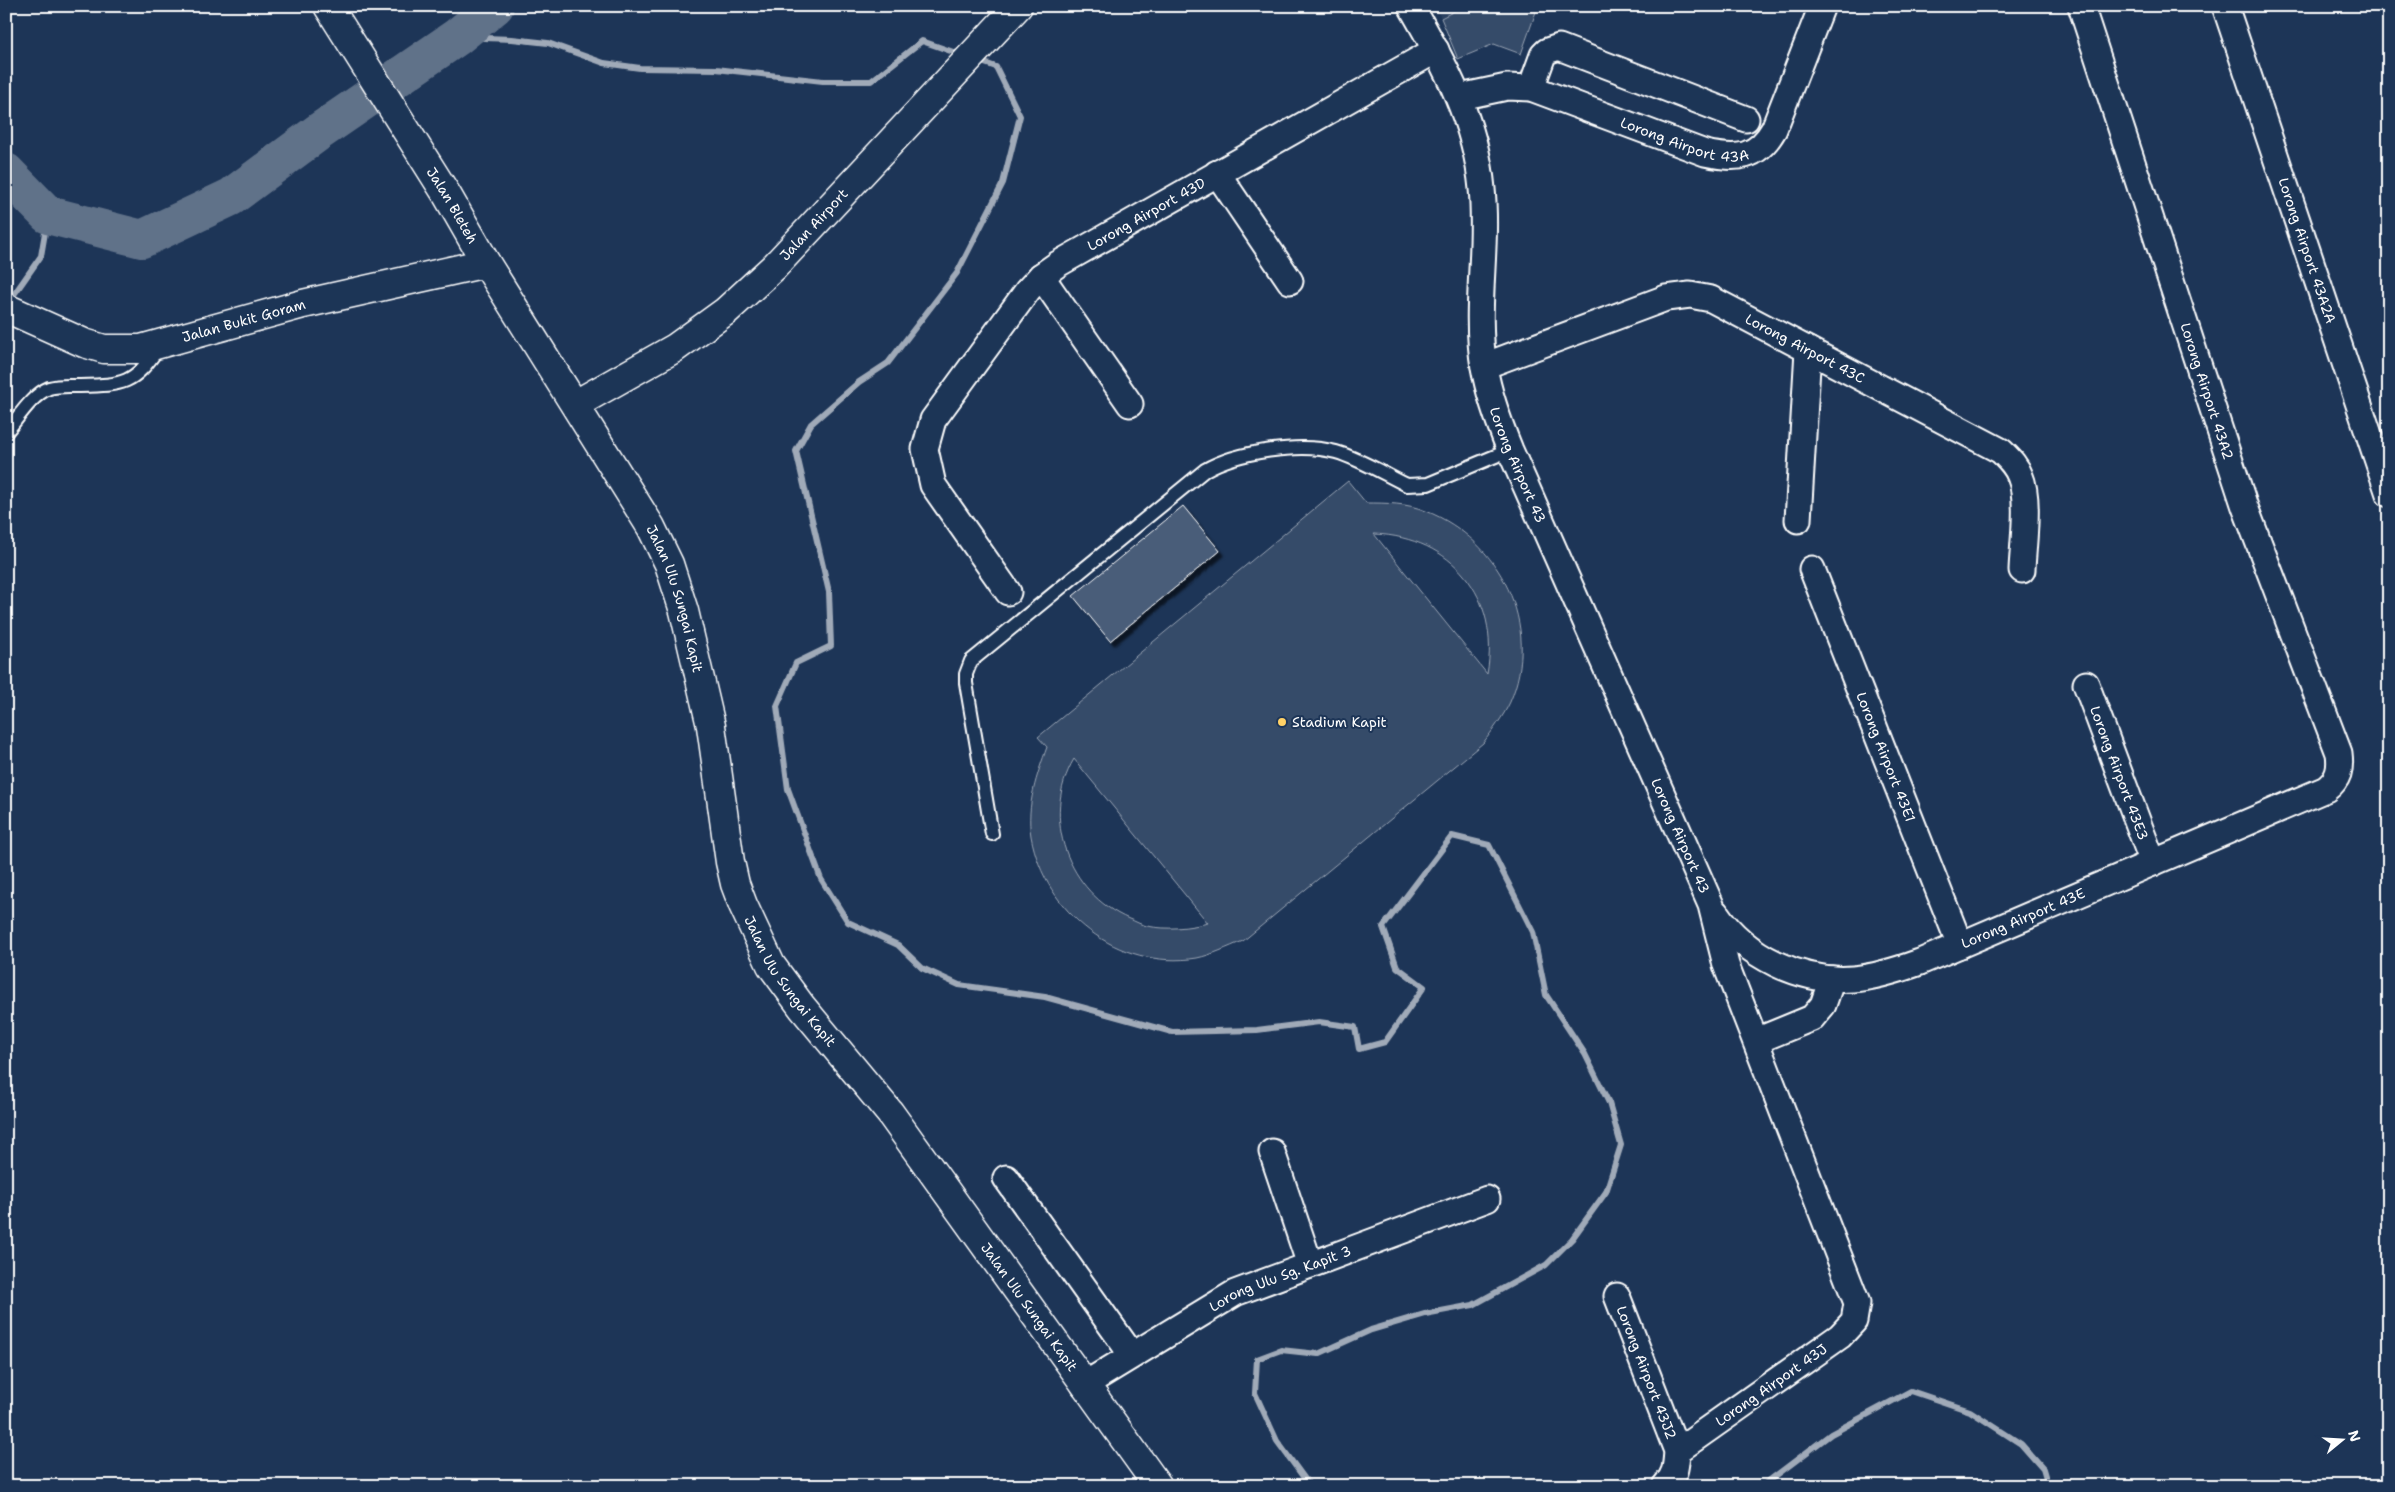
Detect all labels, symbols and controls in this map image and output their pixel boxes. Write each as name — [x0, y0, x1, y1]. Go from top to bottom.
street label: Lorong Airport 43A — [1618, 113, 1751, 166]
street label: Jalan Bleteh — [423, 164, 482, 247]
street label: Lorong Airport 43D — [1084, 173, 1209, 255]
street label: Lorong Airport 43A2A — [2274, 175, 2340, 326]
street label: Jalan Airport — [776, 185, 852, 264]
street label: Jalan Bukit Goram — [180, 295, 307, 346]
street label: Lorong Airport 43C — [1742, 310, 1868, 387]
street label: Lorong Airport 43A2 — [2176, 320, 2238, 462]
street label: Lorong Airport 43 — [1486, 405, 1550, 526]
street label: Jalan Ulu Sungai Kapit — [642, 522, 707, 674]
street label: Lorong Airport 43E1 — [1852, 689, 1920, 825]
street label: Lorong Airport 43E3 — [2086, 703, 2153, 843]
place label: Stadium Kapit — [1292, 713, 1387, 731]
marker: Stadium Kapit — [1276, 716, 1288, 728]
street label: Lorong Airport 43 — [1647, 775, 1714, 896]
street label: Lorong Airport 43E — [1958, 884, 2088, 952]
street label: Jalan Ulu Sungai Kapit — [740, 913, 840, 1050]
street label: Jalan Ulu Sungai Kapit — [977, 1239, 1082, 1375]
street label: Lorong Ulu Sg. Kapit 3 — [1206, 1242, 1354, 1316]
street label: Lorong Airport 43J2 — [1613, 1303, 1681, 1442]
street label: Lorong Airport 43J — [1712, 1340, 1830, 1430]
north arrow — [2318, 1414, 2368, 1464]
text: N — [2344, 1428, 2365, 1444]

